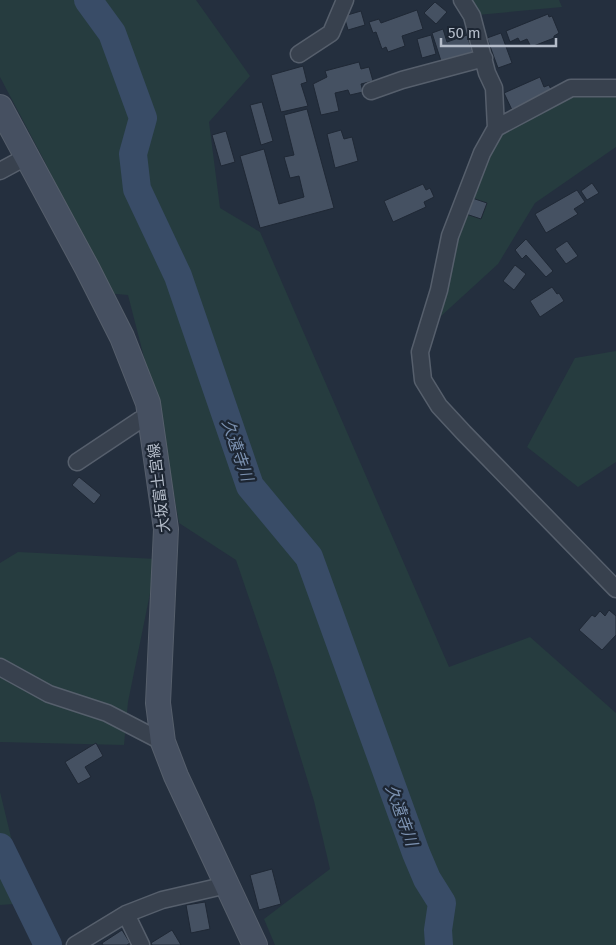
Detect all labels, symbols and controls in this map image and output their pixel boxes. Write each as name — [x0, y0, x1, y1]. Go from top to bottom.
scale bar — [441, 15, 556, 47]
text: 50 m — [448, 24, 481, 42]
water label: 久遠寺川 — [218, 417, 258, 485]
street label: 大坂富士宮線 — [145, 442, 173, 534]
water label: 久遠寺川 — [382, 782, 422, 850]

